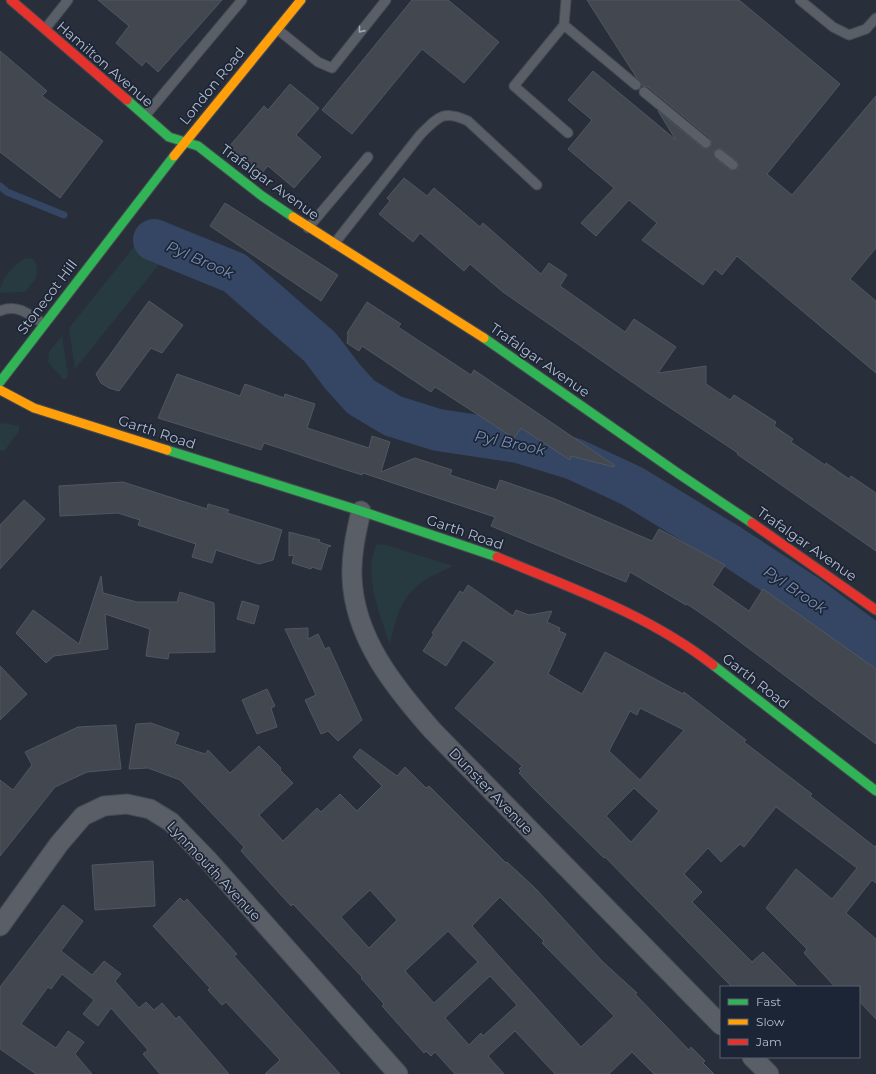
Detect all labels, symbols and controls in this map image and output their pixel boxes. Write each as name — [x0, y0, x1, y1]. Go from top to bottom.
street label: Hamilton Avenue — [53, 17, 157, 111]
one-way arrow — [359, 26, 366, 33]
street label: London Road — [175, 44, 249, 128]
street label: Trafalgar Avenue — [217, 140, 323, 224]
water label: Pyl Brook — [164, 236, 238, 283]
street label: Stonecot Hill — [13, 256, 81, 338]
street label: Trafalgar Avenue — [487, 319, 593, 401]
street label: Garth Road — [116, 411, 198, 453]
water label: Pyl Brook — [473, 426, 548, 459]
street label: Trafalgar Avenue — [754, 503, 860, 585]
street label: Garth Road — [424, 510, 506, 554]
water label: Pyl Brook — [760, 562, 831, 618]
street label: Garth Road — [719, 649, 793, 713]
street label: Dunster Avenue — [445, 744, 537, 838]
street label: Lynmouth Avenue — [163, 817, 265, 925]
legend — [720, 986, 860, 1058]
text: Fast — [756, 994, 781, 1009]
text: Slow — [756, 1014, 785, 1029]
text: Jam — [755, 1034, 782, 1049]

